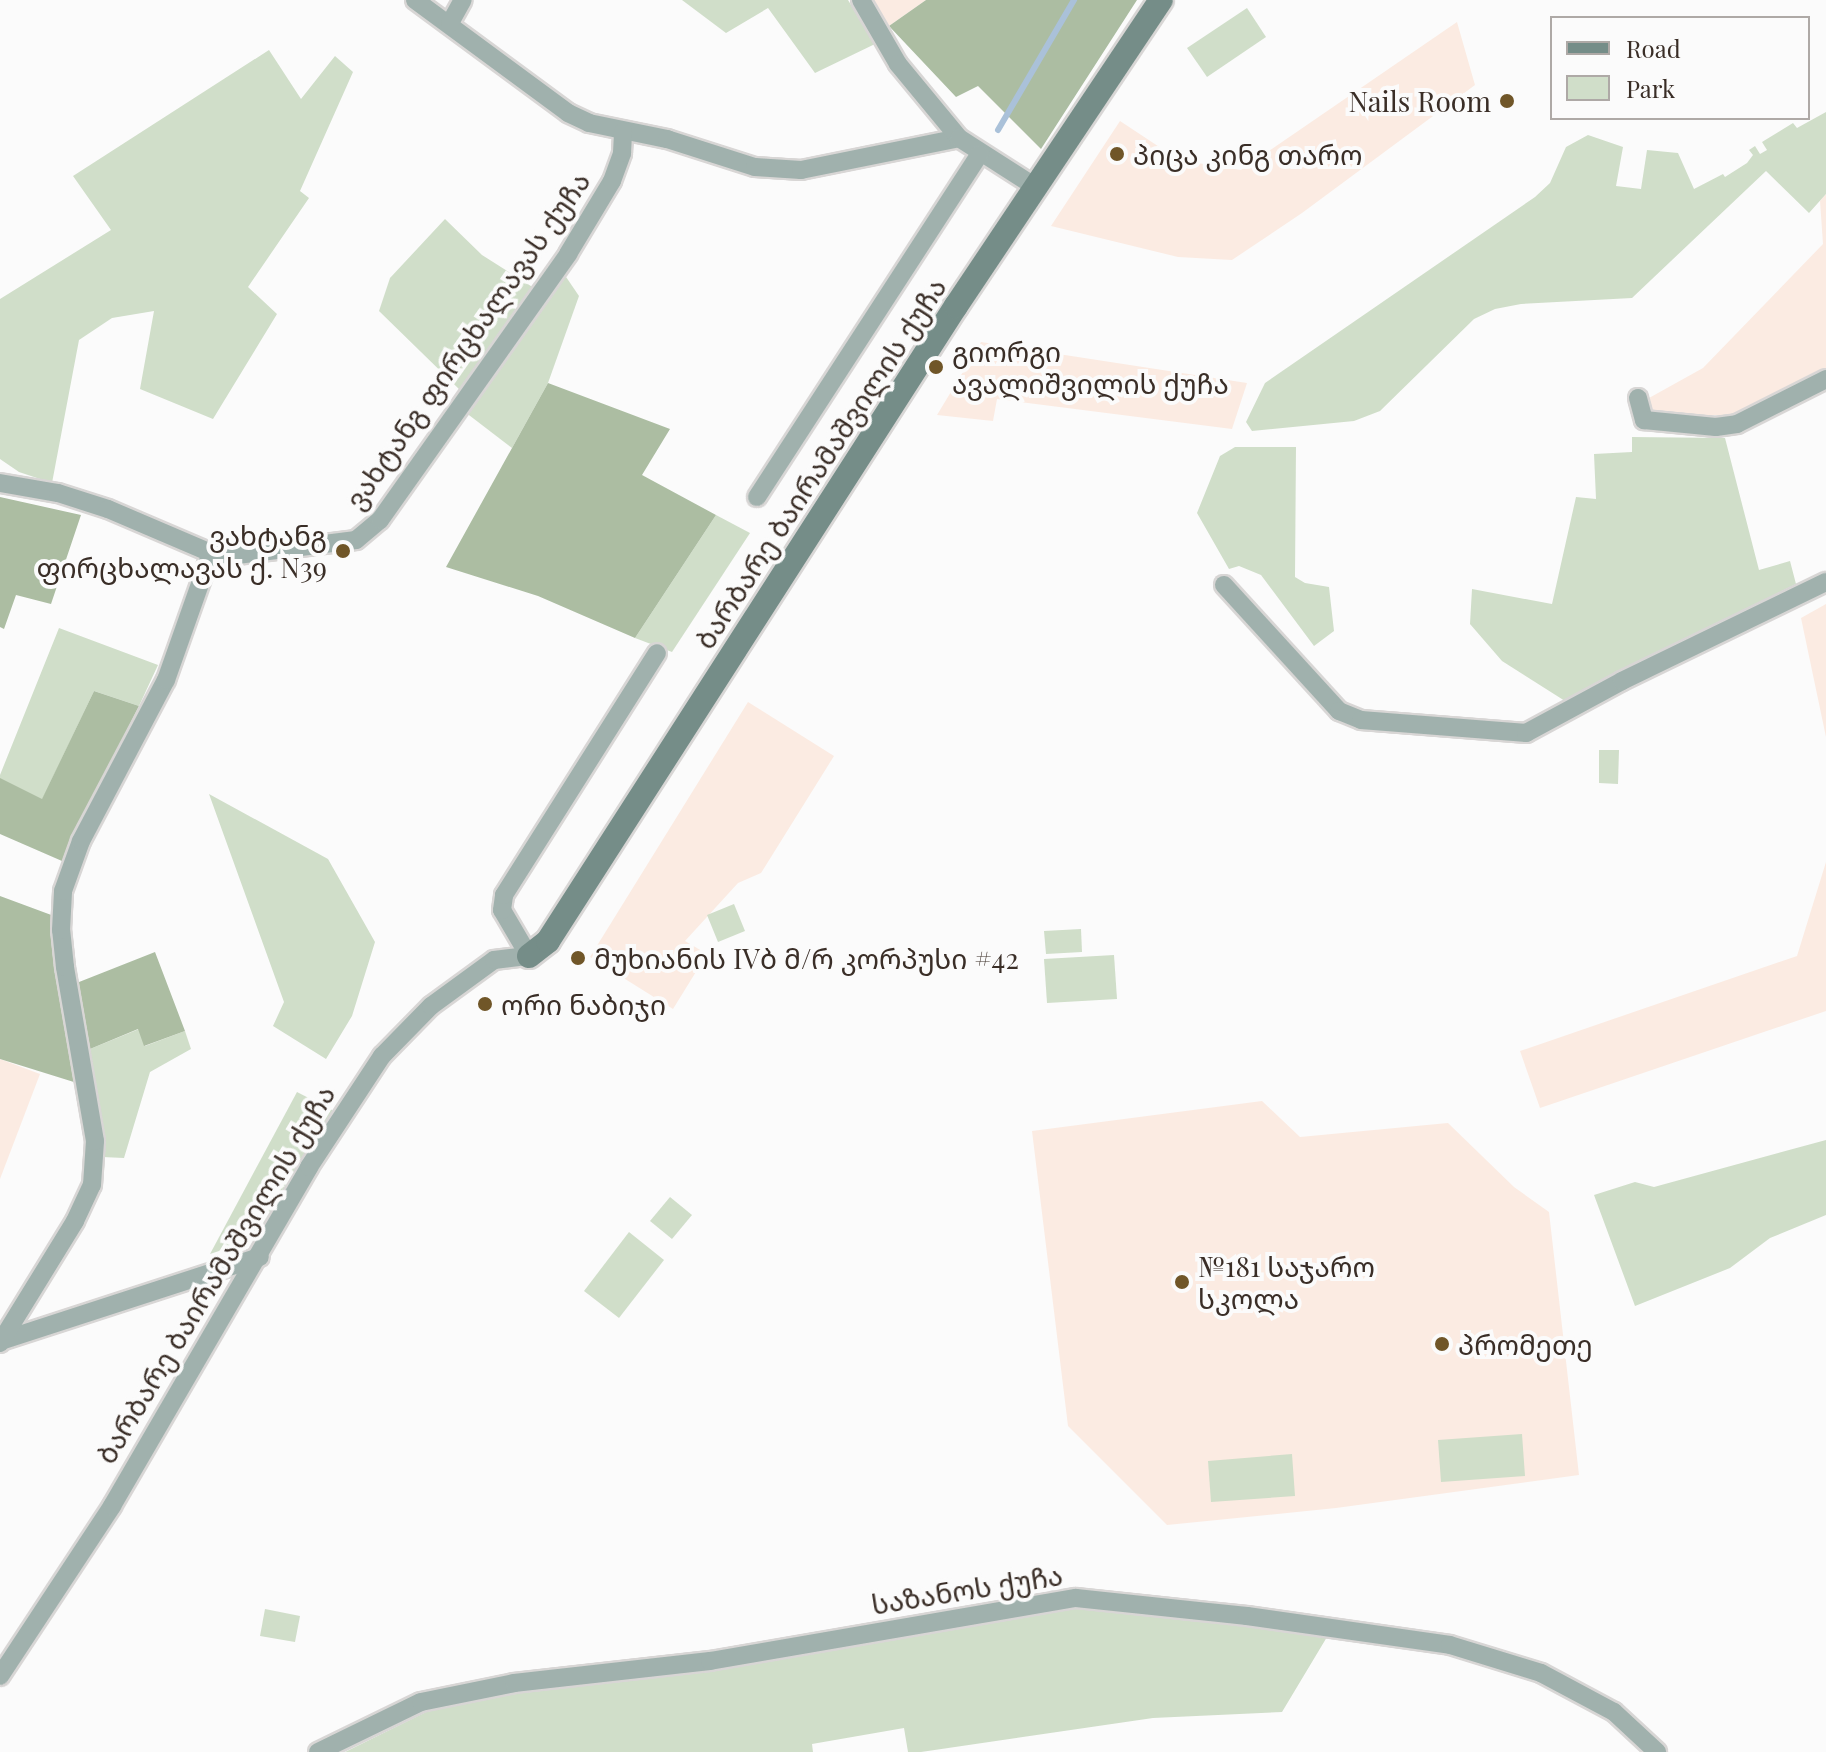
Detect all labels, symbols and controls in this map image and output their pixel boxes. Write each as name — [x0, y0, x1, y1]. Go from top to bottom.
legend — [1550, 16, 1810, 120]
text: Road — [1626, 32, 1681, 64]
text: Park — [1626, 72, 1675, 104]
place label: Nails Room — [1348, 84, 1491, 118]
marker: Nails Room — [1498, 92, 1516, 110]
place label: პიცა კინგ თარო — [1133, 137, 1362, 171]
marker: პიცა კინგ თარო — [1108, 145, 1126, 163]
street label: ვახტანგ ფირცხალავას ქუჩა — [337, 165, 597, 515]
street label: ბარბარე ბაირამაშვილის ქუჩა — [687, 271, 953, 655]
place label: გიორგი ავალიშვილის ქუჩა — [952, 334, 1229, 400]
marker: გიორგი ავალიშვილის ქუჩა — [927, 358, 945, 376]
place label: ვახტანგ ფირცხალავას ქ. N39 — [36, 518, 327, 584]
marker: ვახტანგ ფირცხალავას ქ. N39 — [334, 542, 352, 560]
place label: მუხიანის IVბ მ/რ კორპუსი #42 — [594, 941, 1019, 975]
marker: მუხიანის IVბ მ/რ კორპუსი #42 — [569, 949, 587, 967]
place label: ორი ნაბიჯი — [501, 987, 666, 1021]
marker: ორი ნაბიჯი — [476, 995, 494, 1013]
street label: ბარბარე ბაირამაშვილის ქუჩა — [88, 1079, 342, 1469]
place label: №181 საჯარო სკოლა — [1198, 1249, 1375, 1315]
marker: №181 საჯარო სკოლა — [1173, 1273, 1191, 1291]
place label: პრომეთე — [1458, 1327, 1593, 1361]
marker: პრომეთე — [1433, 1335, 1451, 1353]
street label: საზანოს ქუჩა — [869, 1557, 1065, 1621]

